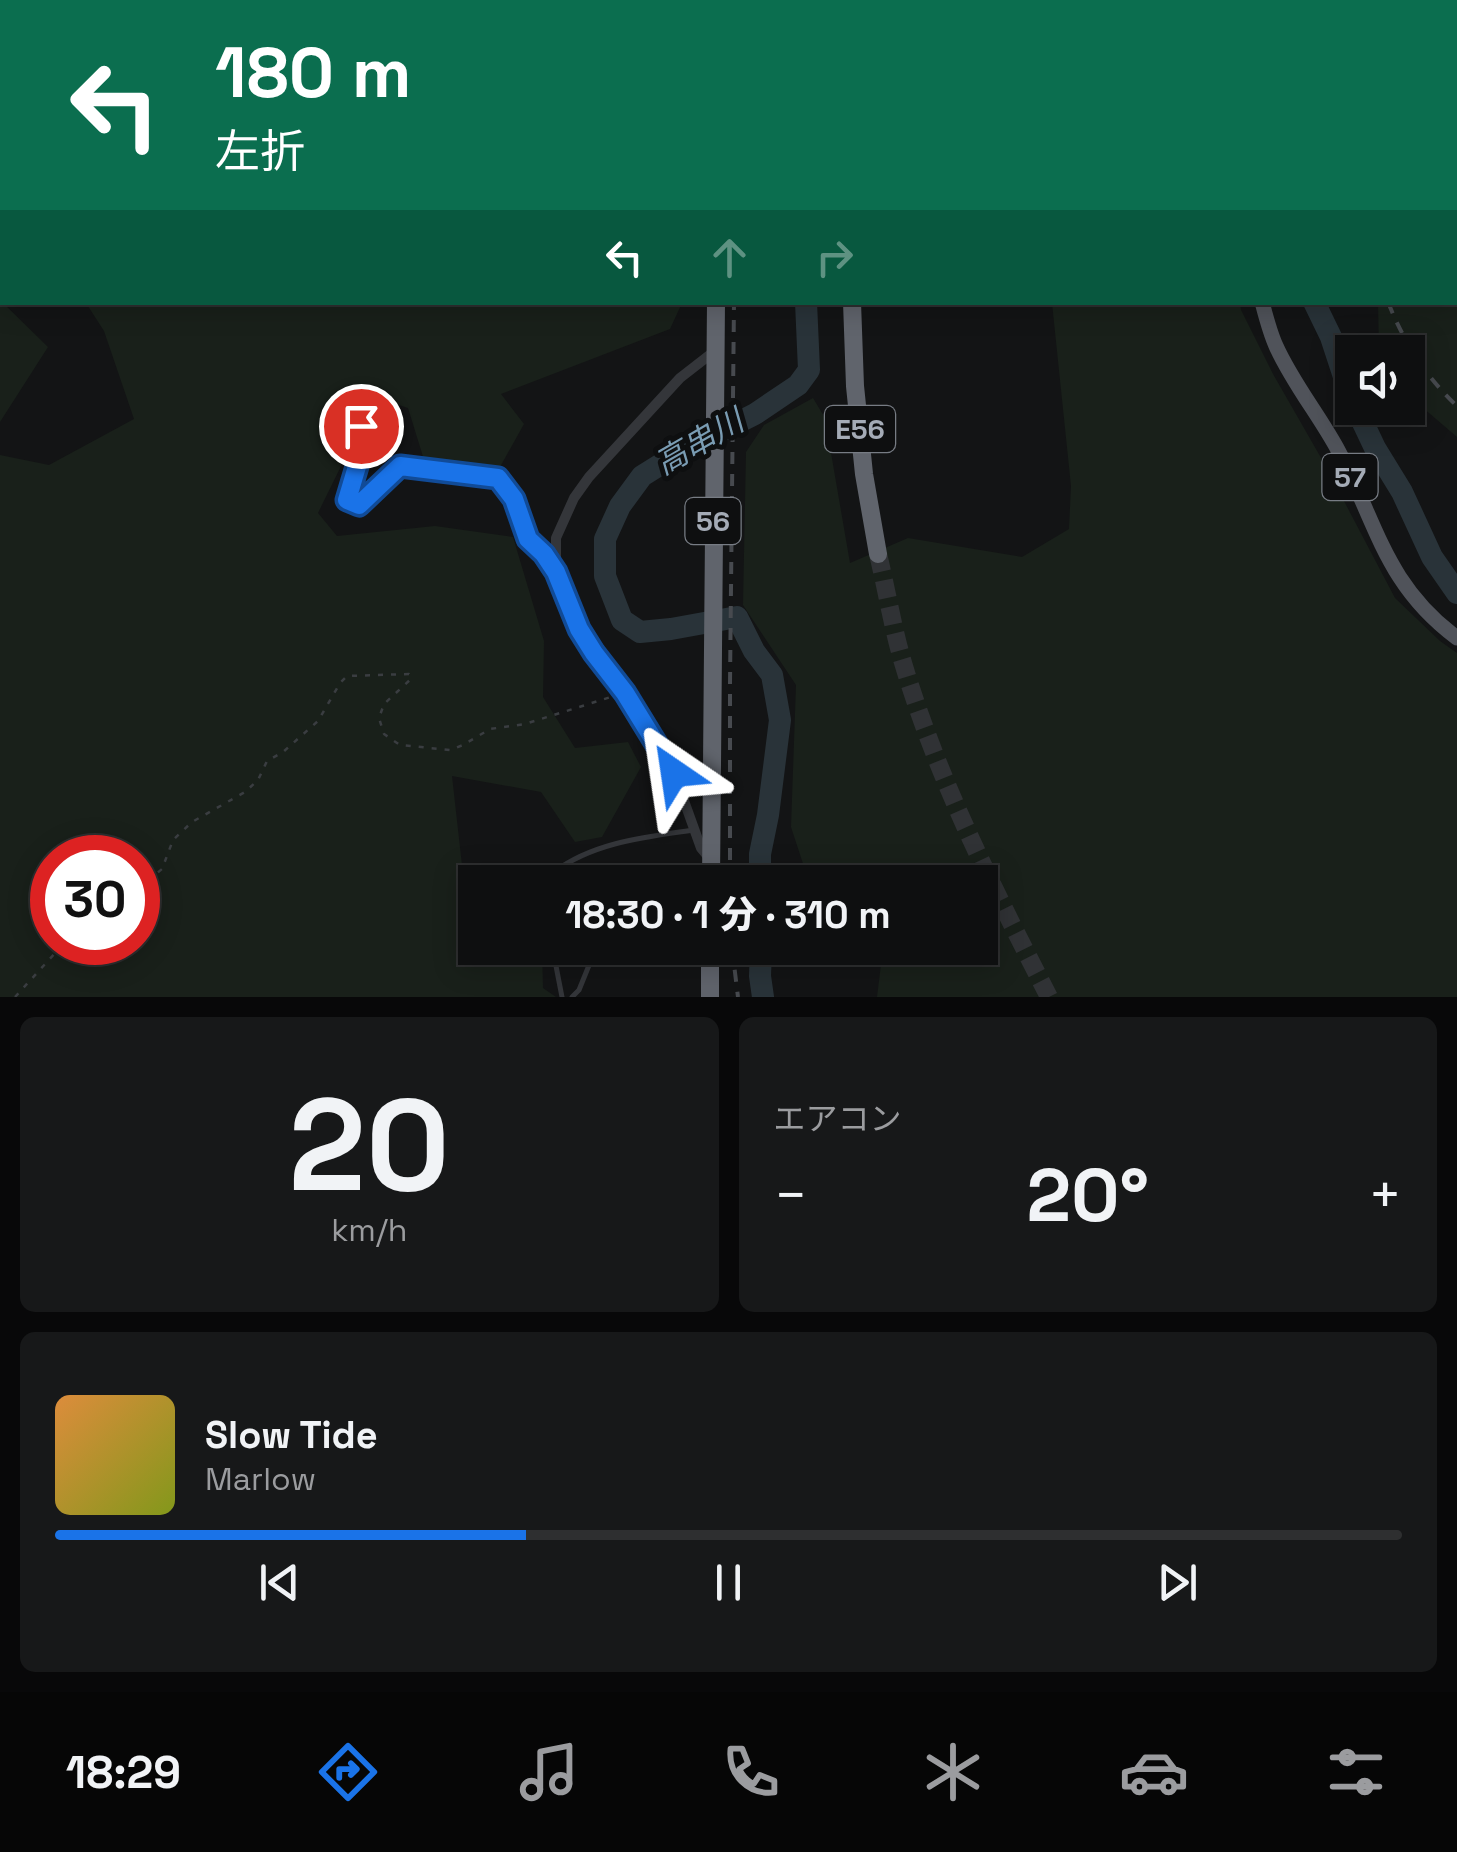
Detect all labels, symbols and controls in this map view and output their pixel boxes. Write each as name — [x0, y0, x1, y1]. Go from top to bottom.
text: 180 m — [215, 28, 412, 117]
icon: left — [50, 40, 180, 170]
text: 左折 — [215, 123, 305, 180]
icon: left — [597, 230, 652, 285]
icon: ahead — [702, 230, 757, 285]
icon: right — [807, 230, 862, 285]
map controls — [1335, 335, 1425, 425]
button: sound — [1335, 335, 1425, 425]
pin — [319, 384, 404, 469]
icon: arrive — [334, 399, 389, 454]
water label: 高串川 — [647, 399, 753, 483]
road number: E56 — [825, 406, 895, 452]
road number: 57 — [1322, 454, 1378, 500]
road number: 56 — [686, 498, 740, 544]
position arrow — [622, 721, 726, 825]
speed limit sign: 30 — [30, 835, 160, 965]
text: 18:30 · 1 分 · 310 m — [565, 891, 891, 939]
text: 20 — [289, 1062, 450, 1228]
text: エアコン — [774, 1099, 902, 1139]
text: 20° — [1026, 1147, 1149, 1243]
text: − — [774, 1160, 808, 1230]
text: + — [1368, 1160, 1402, 1230]
text: km/h — [331, 1210, 407, 1250]
text: Slow Tide — [205, 1411, 378, 1459]
text: Marlow — [205, 1459, 316, 1499]
icon: previous — [252, 1555, 307, 1610]
icon: pause — [701, 1555, 756, 1610]
icon: next — [1150, 1555, 1205, 1610]
icon: directions — [313, 1737, 383, 1807]
icon: music — [514, 1737, 584, 1807]
icon: phone — [716, 1737, 786, 1807]
icon: climate — [918, 1737, 988, 1807]
icon: car — [1119, 1737, 1189, 1807]
icon: filters — [1321, 1737, 1391, 1807]
text: 18:29 — [66, 1744, 181, 1801]

